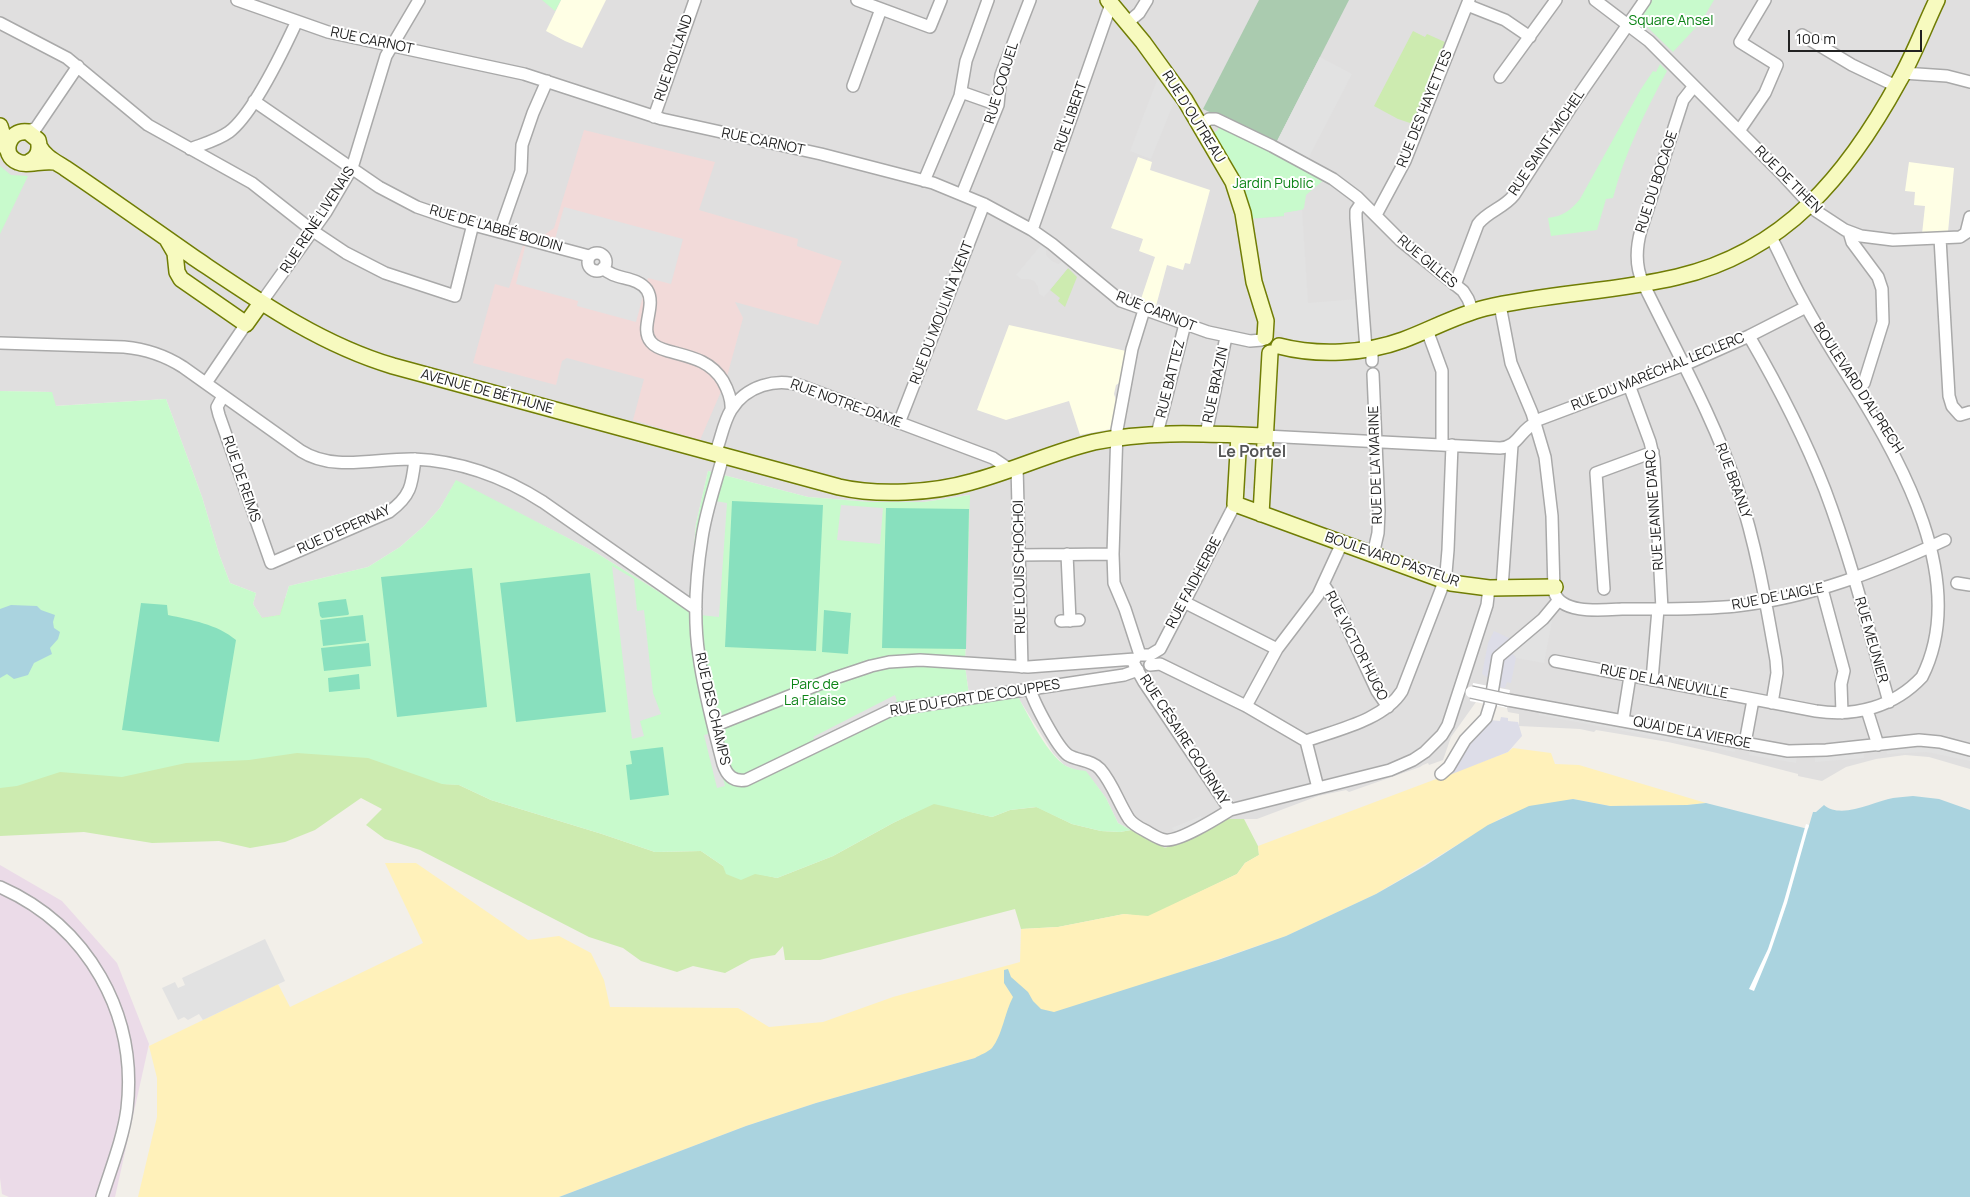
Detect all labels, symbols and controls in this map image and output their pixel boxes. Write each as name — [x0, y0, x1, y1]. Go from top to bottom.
street label: RUE ROLLAND — [651, 12, 697, 104]
park label: Square Ansel — [1629, 13, 1713, 29]
scale bar — [1790, 20, 1924, 52]
street label: RUE CARNOT — [329, 24, 415, 58]
text: 100 m — [1796, 28, 1836, 49]
street label: RUE COQUEL — [982, 40, 1022, 126]
street label: RUE DES HAYETTES — [1394, 48, 1456, 170]
street label: RUE D'OUTREAU — [1158, 68, 1228, 166]
street label: RUE LIBERT — [1051, 79, 1091, 155]
street label: RUE SAINT-MICHEL — [1505, 87, 1589, 199]
street label: RUE CARNOT — [720, 125, 806, 159]
street label: RUE DU BOCAGE — [1633, 129, 1681, 235]
street label: RUE DE TIHEN — [1751, 143, 1825, 217]
street label: RUE RENÉ LIVENAIS — [277, 164, 359, 276]
park label: Jardin Public — [1232, 176, 1314, 192]
street label: RUE DE L'ABBÉ BOIDIN — [428, 202, 564, 256]
street label: RUE GILLES — [1394, 232, 1460, 292]
street label: RUE DU MOULIN À VENT — [907, 239, 977, 387]
street label: RUE CARNOT — [1114, 288, 1198, 336]
street label: BOULEVARD D'ALPRECH — [1809, 320, 1907, 456]
street label: RUE DU MARÉCHAL LECLERC — [1569, 329, 1747, 415]
street label: RUE BATTEZ — [1153, 338, 1189, 420]
street label: RUE BRAZIN — [1200, 346, 1232, 424]
street label: AVENUE DE BÉTHUNE — [419, 366, 555, 418]
street label: RUE NOTRE-DAME — [788, 376, 904, 432]
street label: RUE DE LA MARINE — [1366, 405, 1386, 525]
street label: RUE DE REIMS — [218, 434, 264, 524]
street label: RUE BRANLY — [1712, 441, 1754, 521]
district label: Le Portel — [1218, 443, 1286, 463]
street label: RUE JEANNE D'ARC — [1642, 449, 1668, 571]
street label: RUE LOUIS CHOCHOI — [1010, 500, 1030, 634]
street label: RUE D'EPERNAY — [295, 502, 393, 558]
street label: BOULEVARD PASTEUR — [1323, 529, 1461, 591]
street label: RUE FAIDHERBE — [1163, 535, 1225, 631]
street label: RUE DE L'AIGLE — [1730, 580, 1826, 614]
street label: RUE VICTOR HUGO — [1321, 588, 1391, 704]
street label: RUE MEUNIER — [1851, 595, 1891, 685]
street label: RUE DES CHAMPS — [691, 651, 733, 767]
street label: RUE DE LA NEUVILLE — [1599, 661, 1729, 703]
street label: RUE CÉSAIRE GOURNAY — [1136, 672, 1232, 808]
street label: RUE DU FORT DE COUPPES — [889, 676, 1061, 720]
park label: Parc de La Falaise — [784, 677, 846, 710]
street label: QUAI DE LA VIERGE — [1632, 713, 1752, 753]

